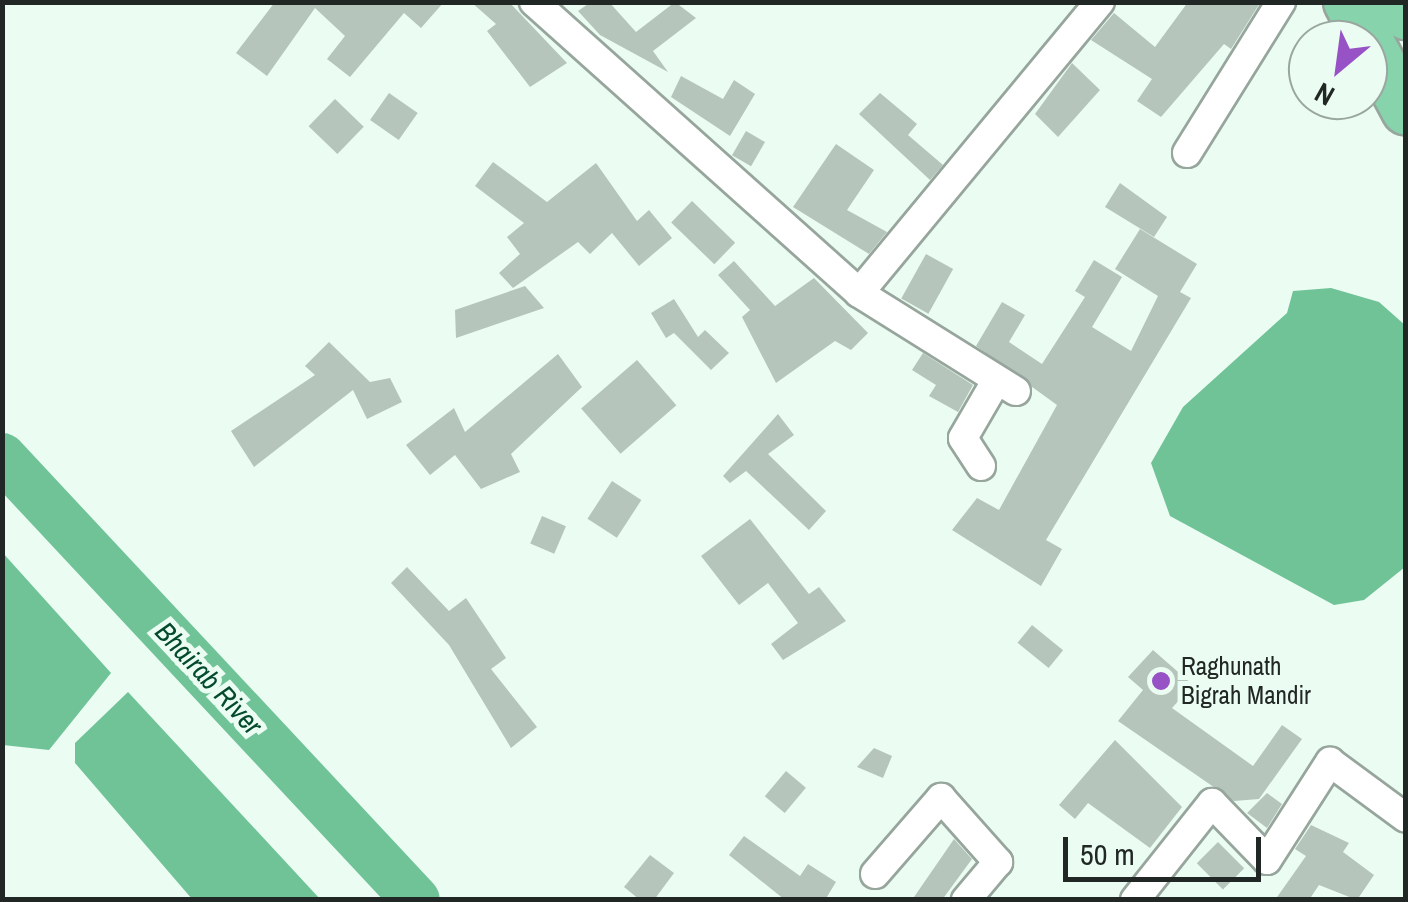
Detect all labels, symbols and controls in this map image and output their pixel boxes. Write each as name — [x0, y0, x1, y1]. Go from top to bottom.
north arrow — [1288, 20, 1388, 120]
text: N — [1308, 74, 1341, 115]
water label: Bhairab River — [148, 615, 270, 741]
place label: Raghunath Bigrah Mandir — [1181, 652, 1311, 711]
marker: Raghunath Bigrah Mandir — [1150, 670, 1172, 692]
scale bar — [1068, 817, 1266, 879]
text: 50 m — [1080, 834, 1135, 874]

